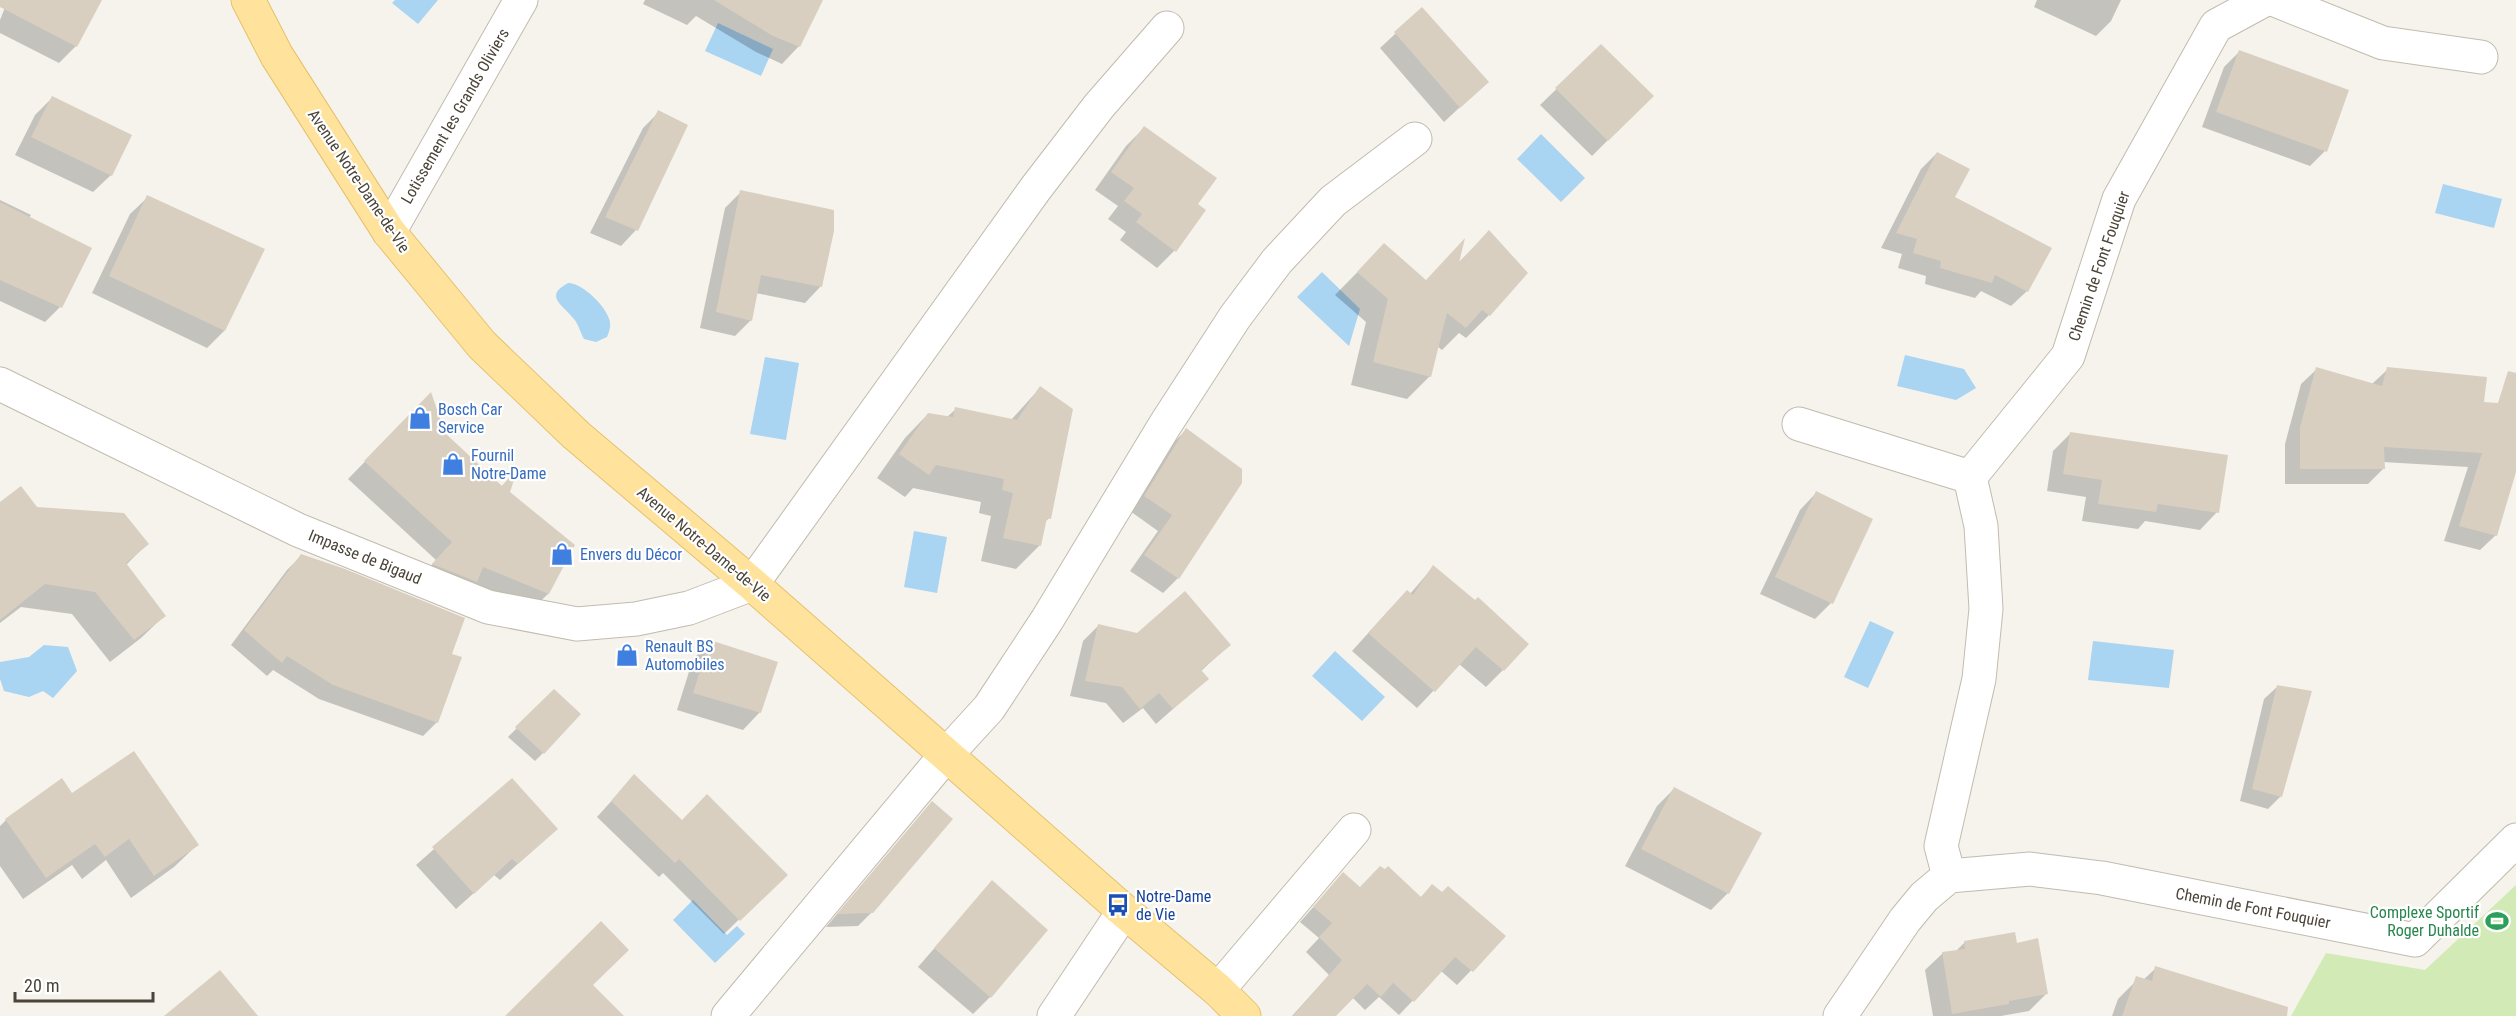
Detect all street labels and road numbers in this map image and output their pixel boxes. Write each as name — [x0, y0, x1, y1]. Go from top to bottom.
street label: Lotissement les Grands Oliviers — [397, 25, 513, 207]
street label: Avenue Notre-Dame-de-Vie — [304, 106, 414, 256]
street label: Chemin de Font Fouquier — [2064, 188, 2134, 343]
street label: Avenue Notre-Dame-de-Vie — [633, 483, 775, 605]
street label: Impasse de Bigaud — [306, 526, 424, 588]
street label: Chemin de Font Fouquier — [2174, 884, 2332, 932]

